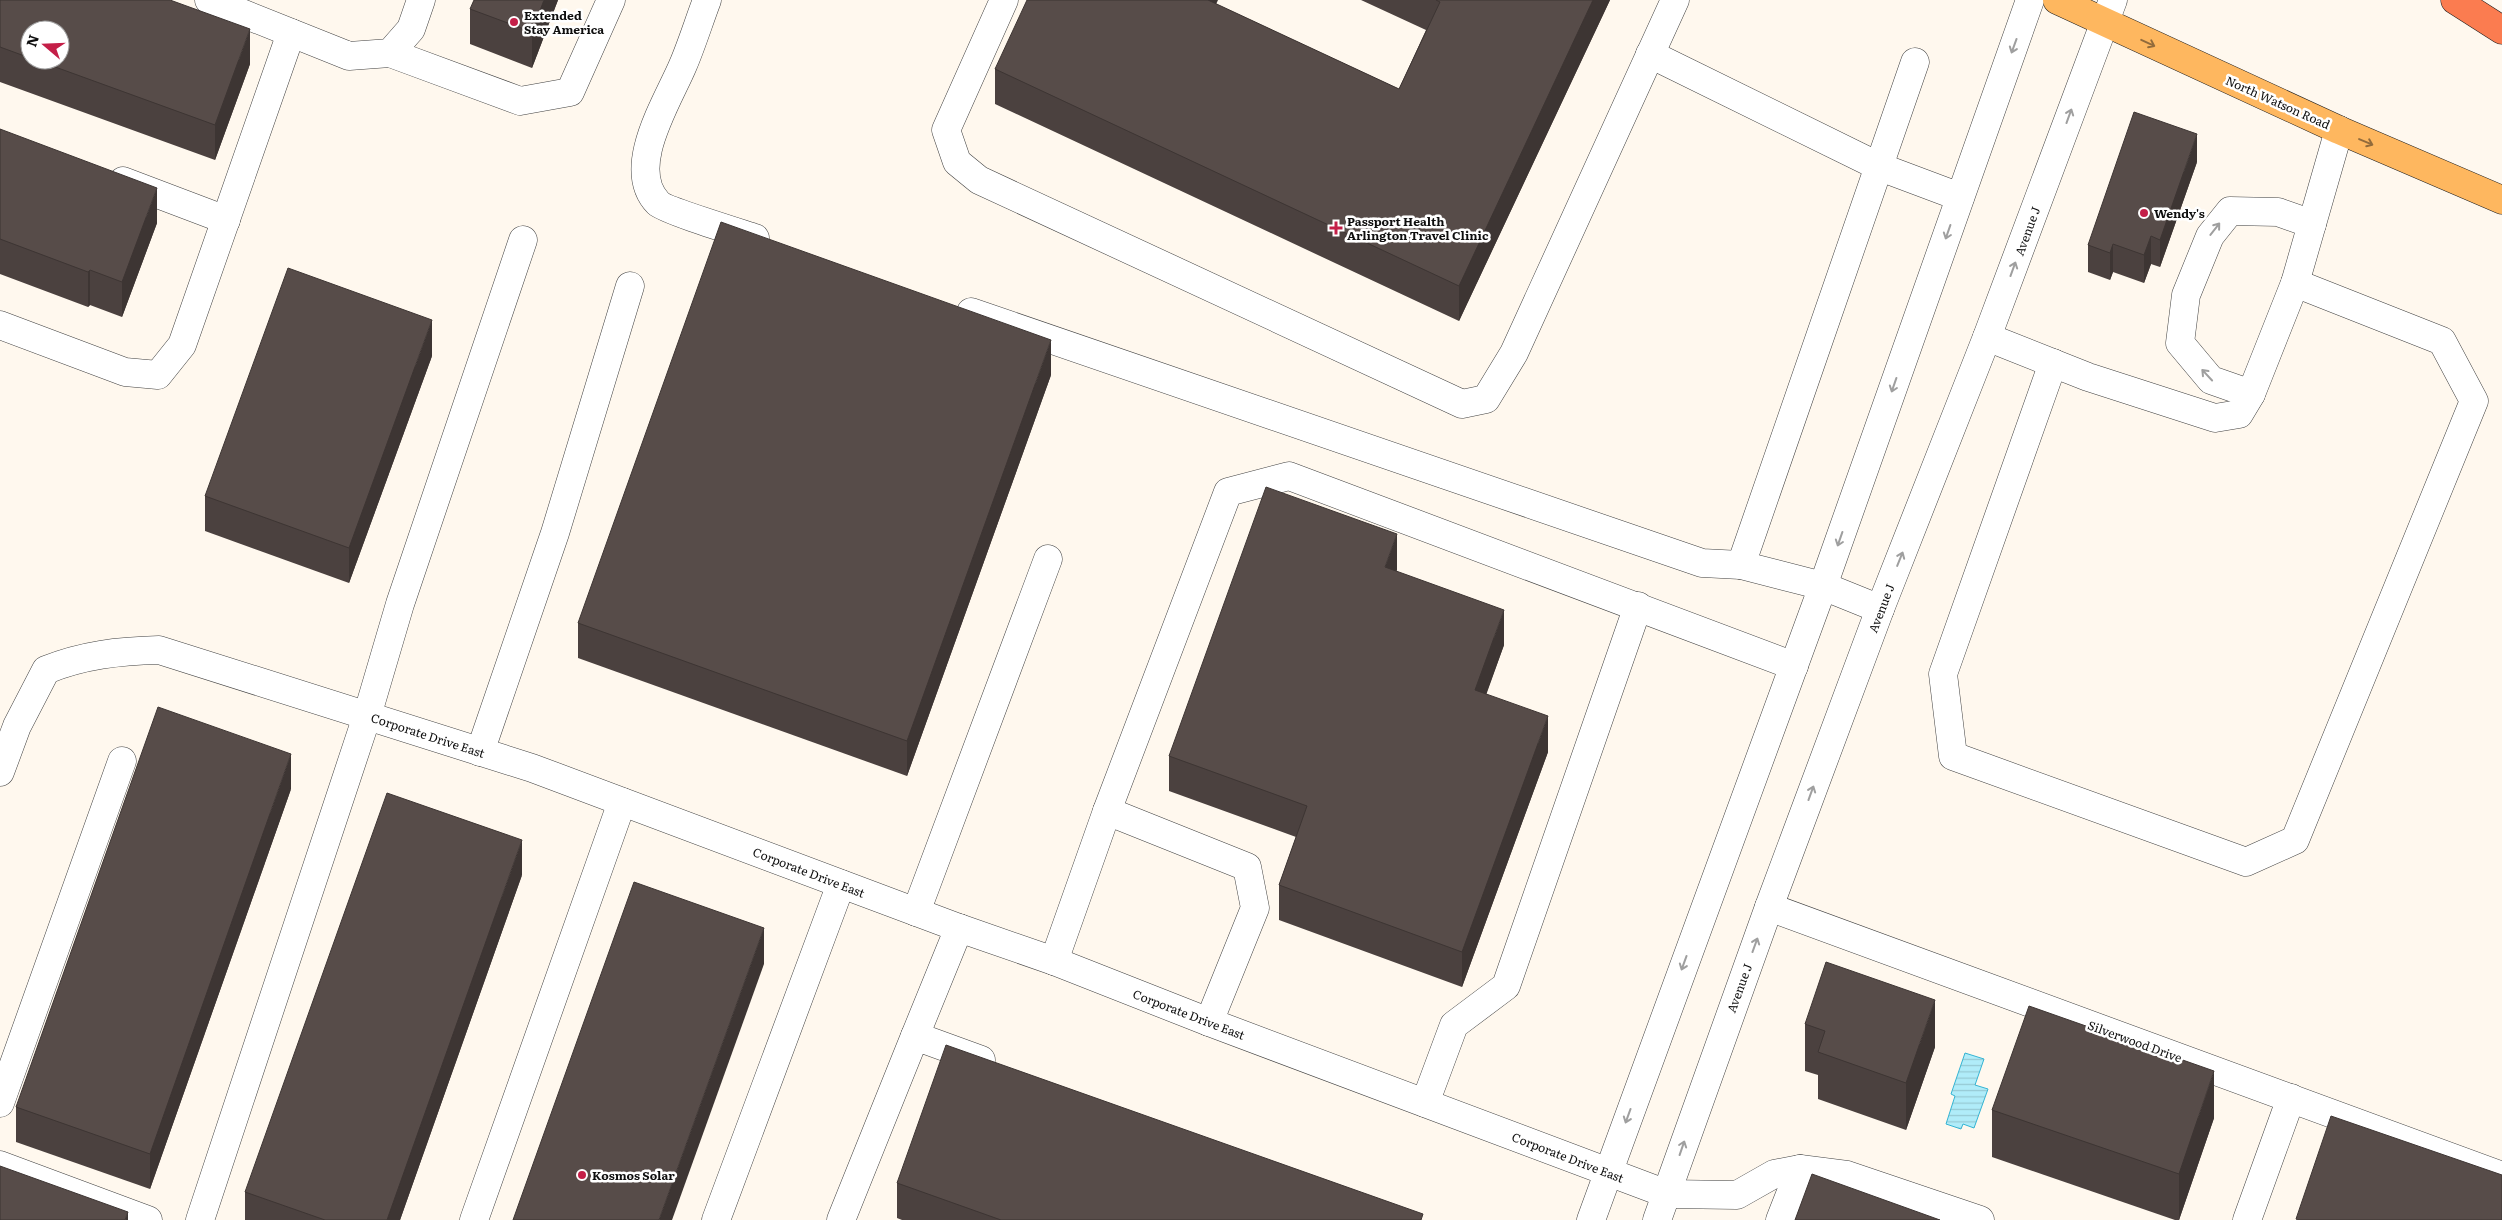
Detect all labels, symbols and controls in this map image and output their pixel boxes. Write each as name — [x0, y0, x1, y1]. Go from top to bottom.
place label: Extended Stay America — [524, 6, 604, 38]
marker: Extended Stay America — [508, 16, 520, 28]
north arrow — [20, 20, 70, 70]
text: N — [20, 31, 43, 49]
one-way arrow — [2008, 38, 2018, 54]
one-way arrow — [2140, 38, 2155, 48]
street label: North Watson Road — [2223, 71, 2334, 133]
one-way arrow — [2065, 109, 2074, 124]
one-way arrow — [2358, 137, 2373, 147]
street label: Avenue J — [2010, 204, 2044, 258]
place label: Wendy's — [2154, 204, 2205, 222]
marker: Wendy's — [2138, 207, 2150, 219]
place label: Passport Health Arlington Travel Clinic — [1347, 212, 1489, 244]
marker: Passport Health Arlington Travel Clinic — [1329, 221, 1343, 235]
one-way arrow — [2210, 223, 2221, 236]
one-way arrow — [1943, 224, 1952, 239]
one-way arrow — [2009, 261, 2018, 277]
one-way arrow — [2201, 368, 2213, 381]
one-way arrow — [1889, 377, 1898, 393]
one-way arrow — [1835, 530, 1844, 546]
one-way arrow — [1895, 552, 1905, 567]
street label: Avenue J — [1863, 581, 1899, 635]
street label: Corporate Drive East — [369, 708, 487, 762]
one-way arrow — [1807, 786, 1816, 801]
street label: Corporate Drive East — [750, 842, 868, 902]
one-way arrow — [1751, 938, 1760, 953]
one-way arrow — [1679, 955, 1688, 971]
street label: Avenue J — [1722, 961, 1756, 1015]
street label: Corporate Drive East — [1130, 984, 1248, 1044]
street label: Silverwood Drive — [2085, 1016, 2185, 1066]
one-way arrow — [1623, 1108, 1632, 1123]
street label: Corporate Drive East — [1509, 1127, 1627, 1187]
one-way arrow — [1678, 1140, 1688, 1156]
place label: Kosmos Solar — [592, 1166, 675, 1184]
marker: Kosmos Solar — [576, 1169, 588, 1181]

